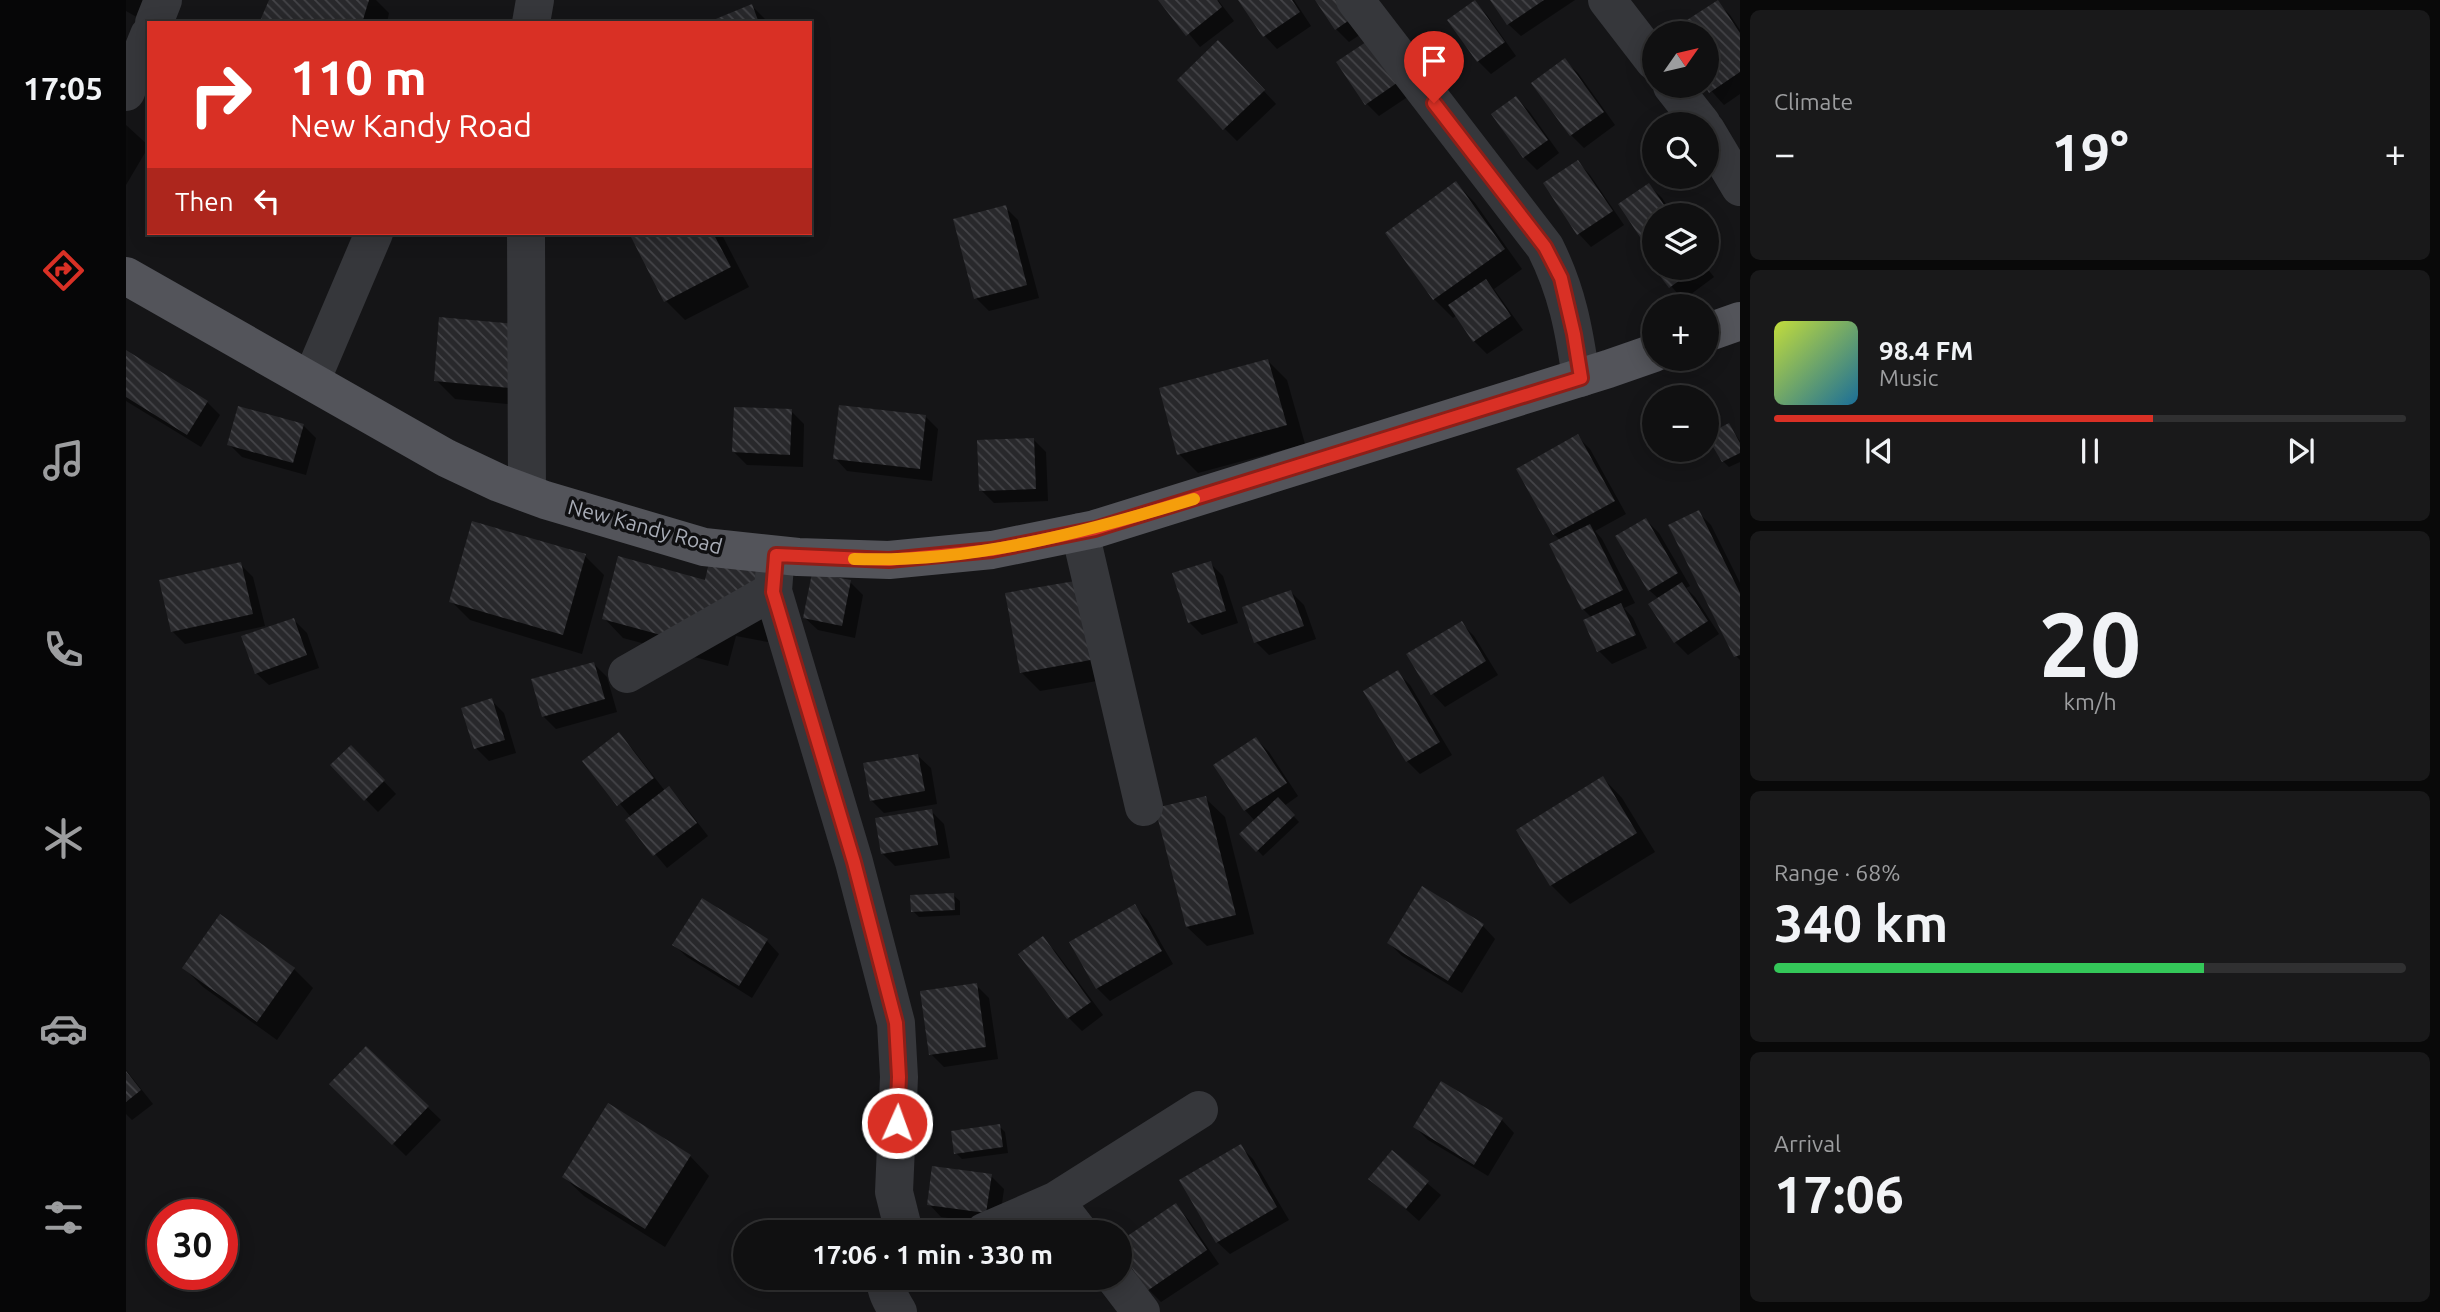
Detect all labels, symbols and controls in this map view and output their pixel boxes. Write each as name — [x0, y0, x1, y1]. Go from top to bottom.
north arrow — [1642, 21, 1718, 98]
map controls — [1642, 21, 1719, 462]
pin — [1404, 31, 1464, 103]
icon: arrive — [1415, 42, 1453, 80]
icon: right — [175, 49, 266, 140]
text: 110 m — [290, 49, 427, 104]
text: 17:05 — [23, 70, 103, 106]
text: Climate — [1774, 89, 1853, 114]
text: New Kandy Road — [290, 107, 532, 143]
button: search — [1642, 112, 1719, 189]
text: 19° — [2051, 123, 2129, 181]
text: − — [1774, 132, 1795, 174]
text: + — [2385, 132, 2406, 174]
icon: left — [248, 182, 286, 220]
text: Then — [175, 187, 234, 216]
button: layers — [1642, 203, 1719, 280]
icon: directions — [39, 246, 88, 295]
button: + — [1642, 294, 1719, 371]
text: 98.4 FM — [1879, 336, 1973, 365]
text: Music — [1879, 365, 1938, 390]
button: − — [1642, 385, 1719, 462]
icon: previous — [1860, 432, 1898, 470]
icon: pause — [2071, 432, 2109, 470]
icon: next — [2282, 432, 2320, 470]
icon: music — [39, 436, 88, 485]
street label: New Kandy Road — [565, 494, 725, 558]
text: 20 — [2039, 592, 2141, 694]
icon: phone — [39, 625, 88, 674]
text: km/h — [2063, 689, 2117, 714]
icon: climate — [39, 814, 88, 863]
text: Range · 68% — [1774, 860, 1901, 885]
text: 340 km — [1774, 894, 1948, 952]
icon: car — [39, 1004, 88, 1053]
position arrow — [860, 1086, 934, 1160]
text: Arrival — [1774, 1131, 1841, 1156]
text: 17:06 — [1774, 1165, 1904, 1223]
icon: filters — [39, 1193, 88, 1242]
speed limit sign: 30 — [147, 1199, 238, 1290]
text: 17:06 · 1 min · 330 m — [812, 1240, 1053, 1269]

